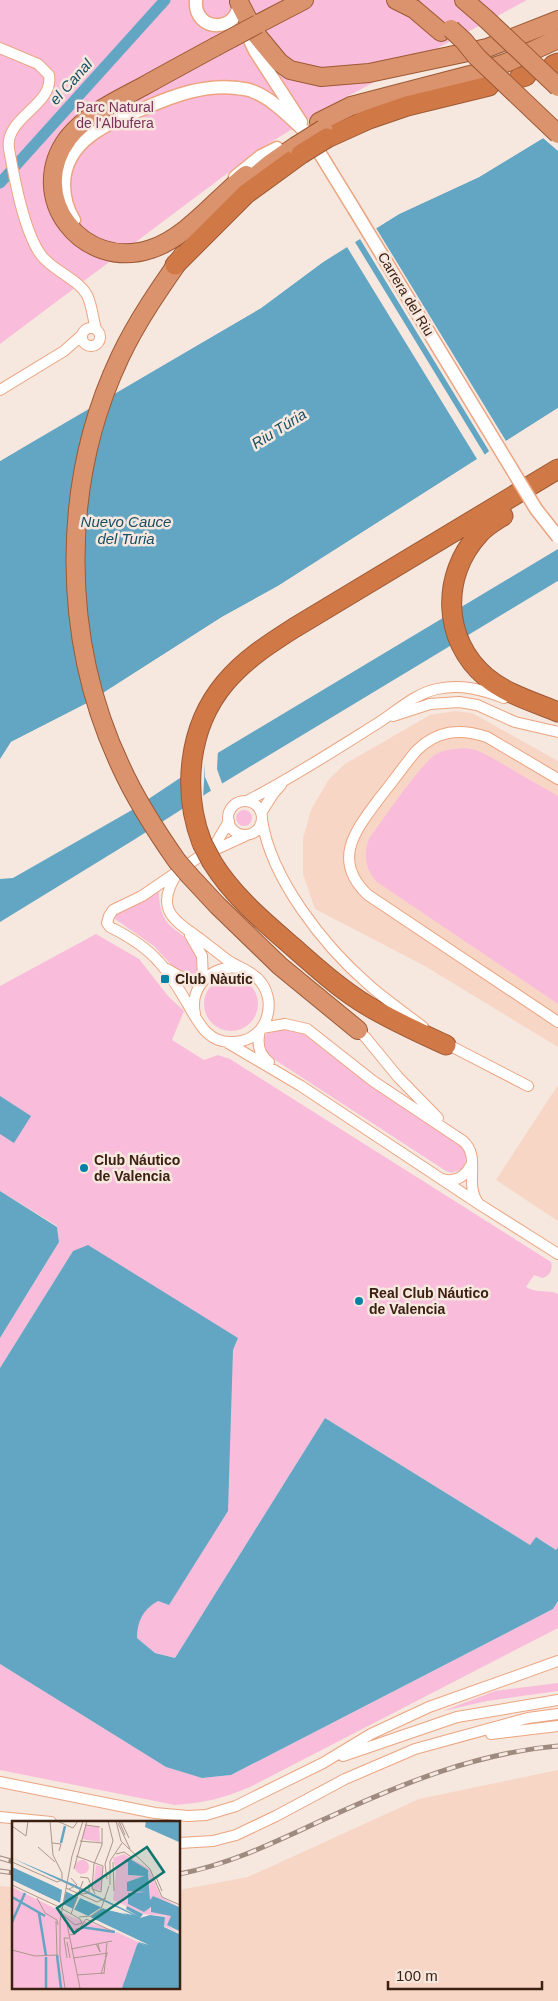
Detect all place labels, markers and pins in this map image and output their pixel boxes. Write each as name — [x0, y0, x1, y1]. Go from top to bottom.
place label: Club Nàutic — [175, 971, 253, 987]
marker: Club Nàutic — [159, 973, 171, 985]
place label: Club Náutico de Valencia — [94, 1152, 180, 1184]
marker: Club Náutico de Valencia — [78, 1162, 90, 1174]
place label: Real Club Náutico de Valencia — [369, 1285, 489, 1317]
marker: Real Club Náutico de Valencia — [353, 1295, 365, 1307]

